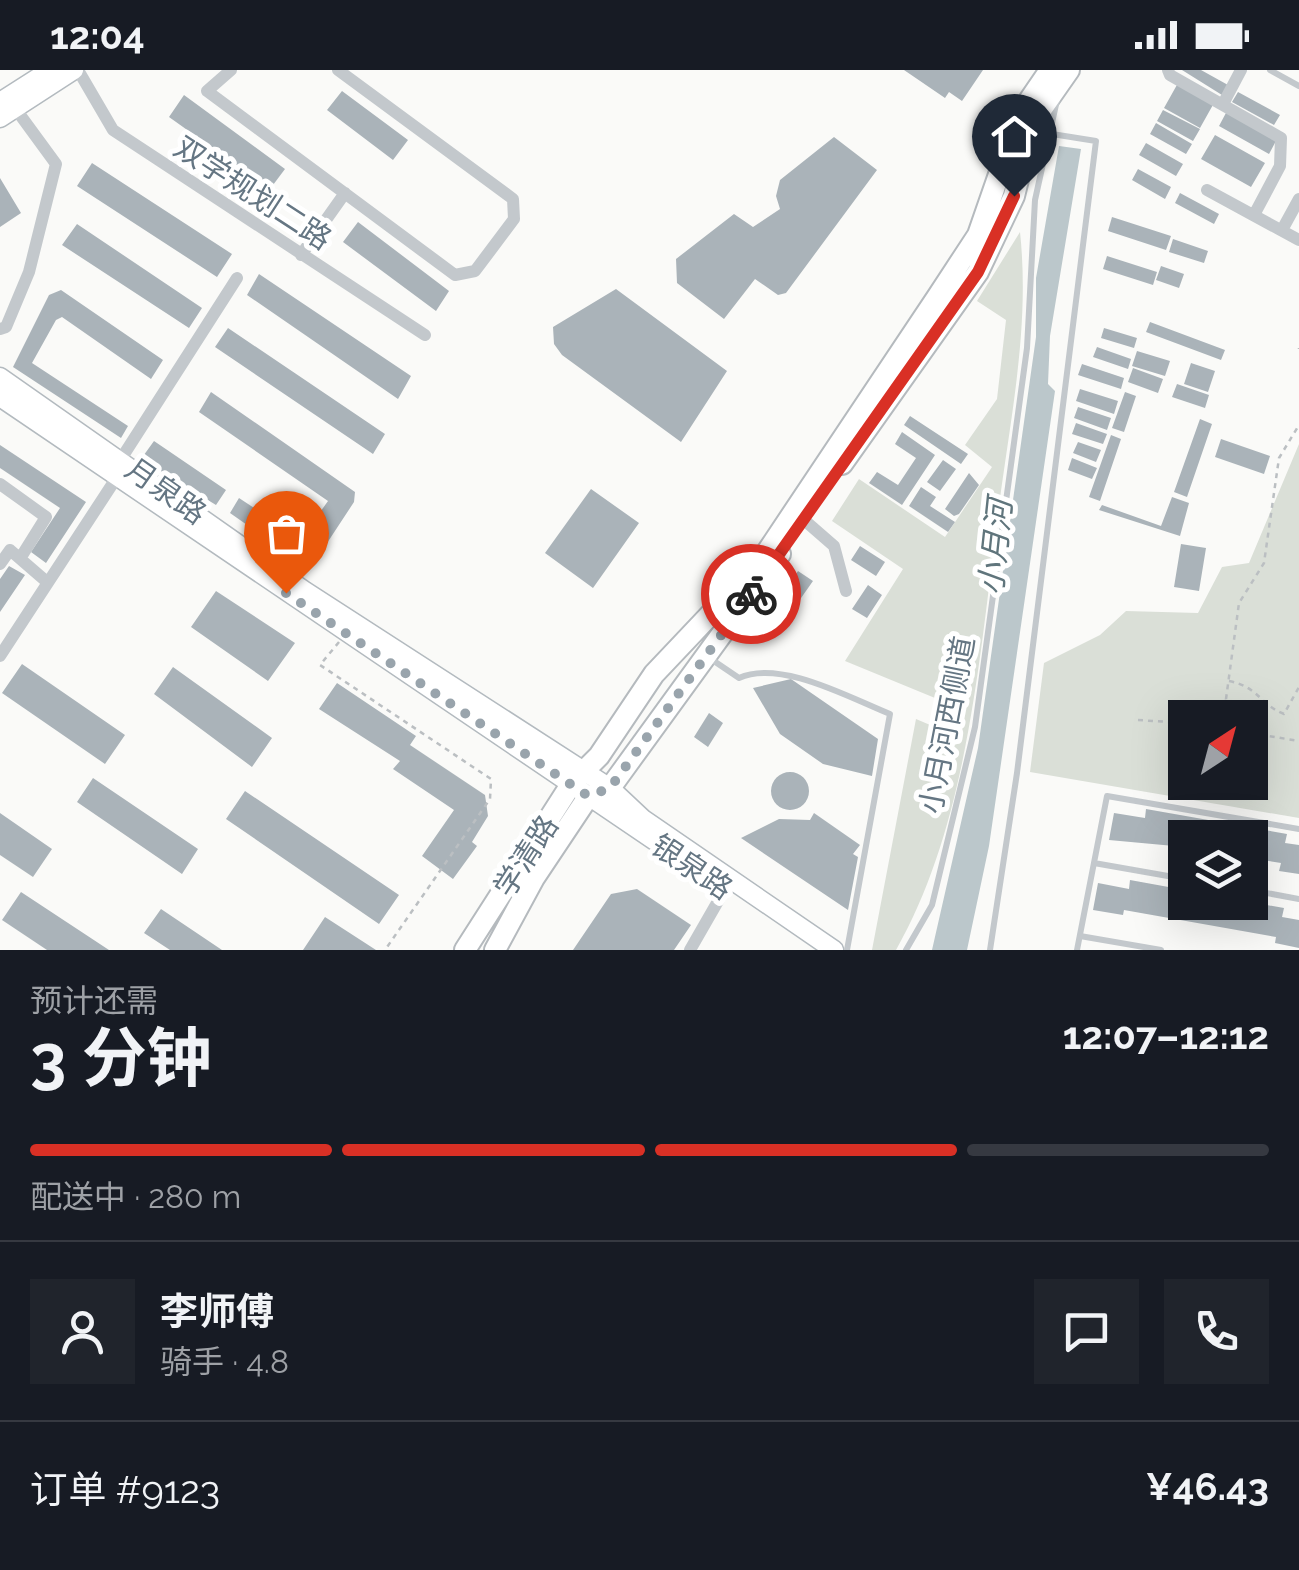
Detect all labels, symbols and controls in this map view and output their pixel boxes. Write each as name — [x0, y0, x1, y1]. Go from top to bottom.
text: 12:04 — [50, 13, 145, 58]
pin — [972, 94, 1057, 197]
icon: home — [987, 109, 1042, 164]
street label: 双学规划二路 — [168, 129, 338, 257]
street label: 月泉路 — [119, 451, 213, 531]
pin — [244, 491, 329, 594]
water label: 小月河 — [972, 491, 1019, 597]
icon: bag — [259, 506, 314, 561]
courier — [701, 544, 801, 644]
icon: bike — [724, 567, 779, 622]
street label: 小月河西侧道 — [913, 633, 981, 817]
north arrow — [1168, 700, 1268, 800]
map controls — [1168, 700, 1268, 920]
street label: 学清路 — [487, 809, 565, 903]
button: layers — [1168, 820, 1268, 920]
street label: 银泉路 — [645, 827, 739, 907]
text: 预计还需 — [30, 982, 158, 1019]
text: 12:07–12:12 — [1063, 1013, 1269, 1058]
text: 3 分钟 — [30, 1020, 212, 1096]
text: 配送中 · 280 m — [30, 1178, 241, 1215]
button: person — [30, 1279, 135, 1384]
button: chat — [1034, 1279, 1139, 1384]
button: phone — [1164, 1279, 1269, 1384]
text: 李师傅 — [160, 1289, 274, 1334]
text: 骑手 · 4.8 — [160, 1343, 289, 1380]
text: ¥46.43 — [1146, 1464, 1269, 1509]
text: 订单 #9123 — [30, 1467, 220, 1512]

